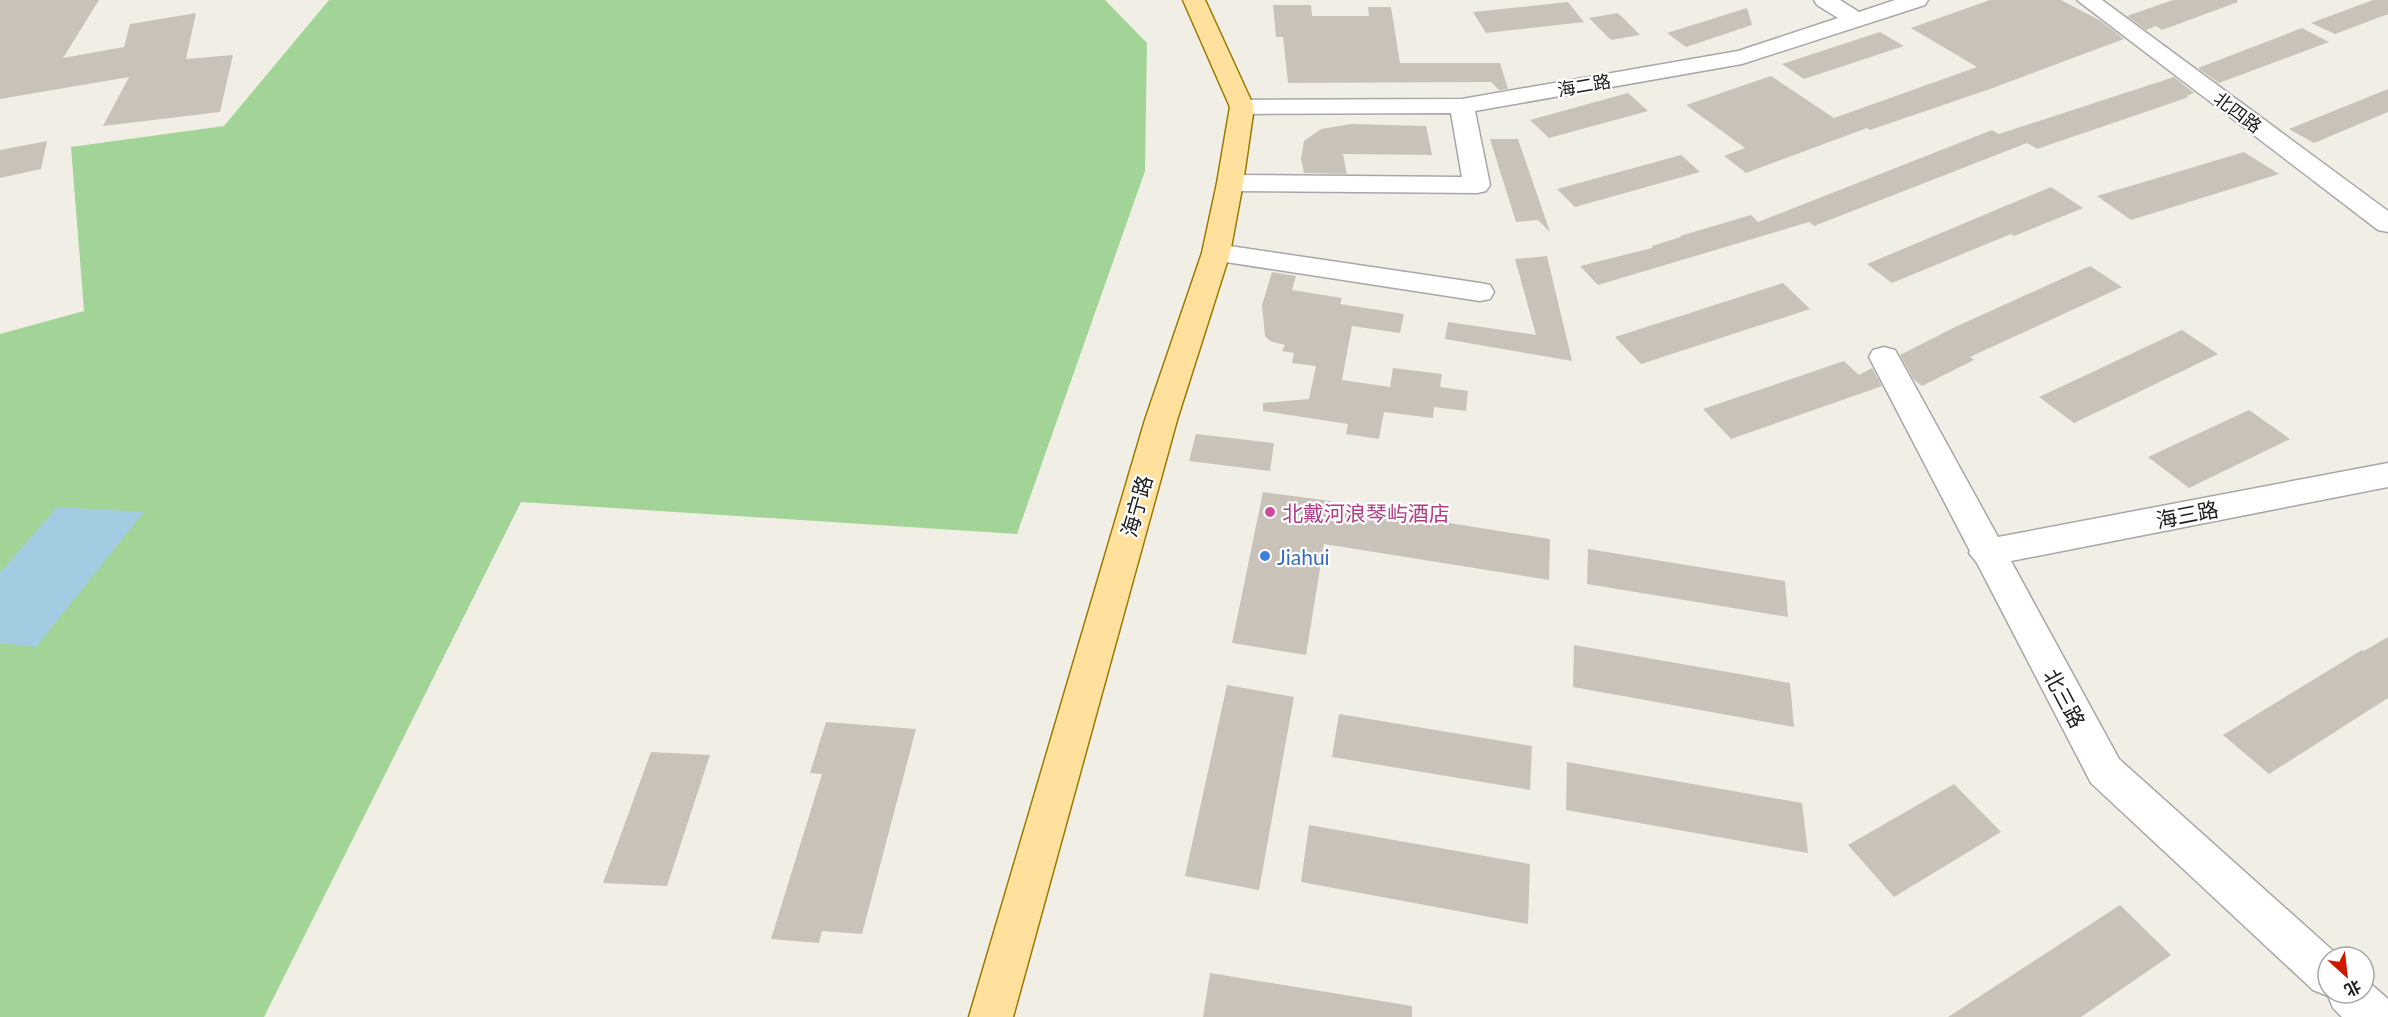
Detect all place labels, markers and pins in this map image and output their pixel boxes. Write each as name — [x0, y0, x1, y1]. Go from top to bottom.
place label: 北戴河浪琴屿酒店 — [1282, 500, 1450, 525]
marker: 北戴河浪琴屿酒店 — [1263, 505, 1277, 519]
place label: Jiahui — [1277, 544, 1330, 569]
marker: Jiahui — [1258, 549, 1272, 563]

